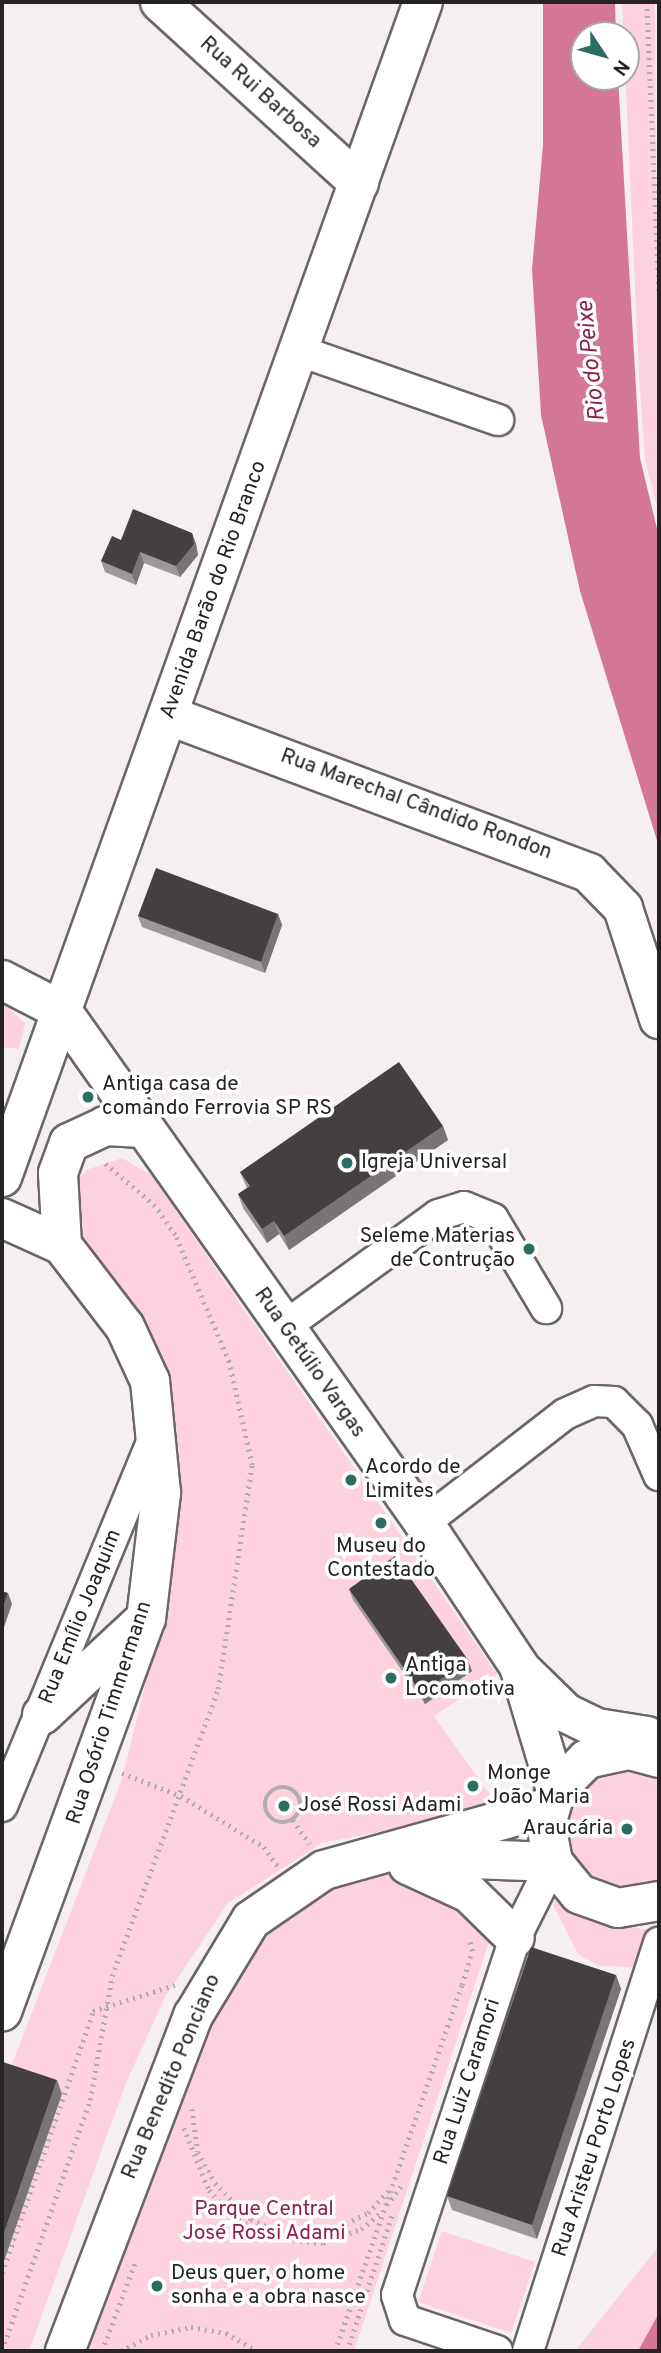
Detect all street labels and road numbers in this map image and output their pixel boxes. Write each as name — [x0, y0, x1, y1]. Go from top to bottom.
street label: Rua Rui Barbosa — [194, 32, 326, 154]
street label: Avenida Barão do Rio Branco — [156, 458, 272, 722]
street label: Rua Marechal Cândido Rondon — [277, 744, 555, 866]
street label: Rua Getúlio Vargas — [248, 1283, 370, 1443]
street label: Rua Emílio Joaquim — [34, 1526, 128, 1708]
street label: Rua Osório Timmermann — [62, 1598, 158, 1828]
street label: Rua Benedito Ponciano — [117, 1971, 227, 2183]
street label: Rua Luiz Caramori — [429, 1996, 507, 2168]
street label: Rua Aristeu Porto Lopes — [548, 2035, 642, 2261]

